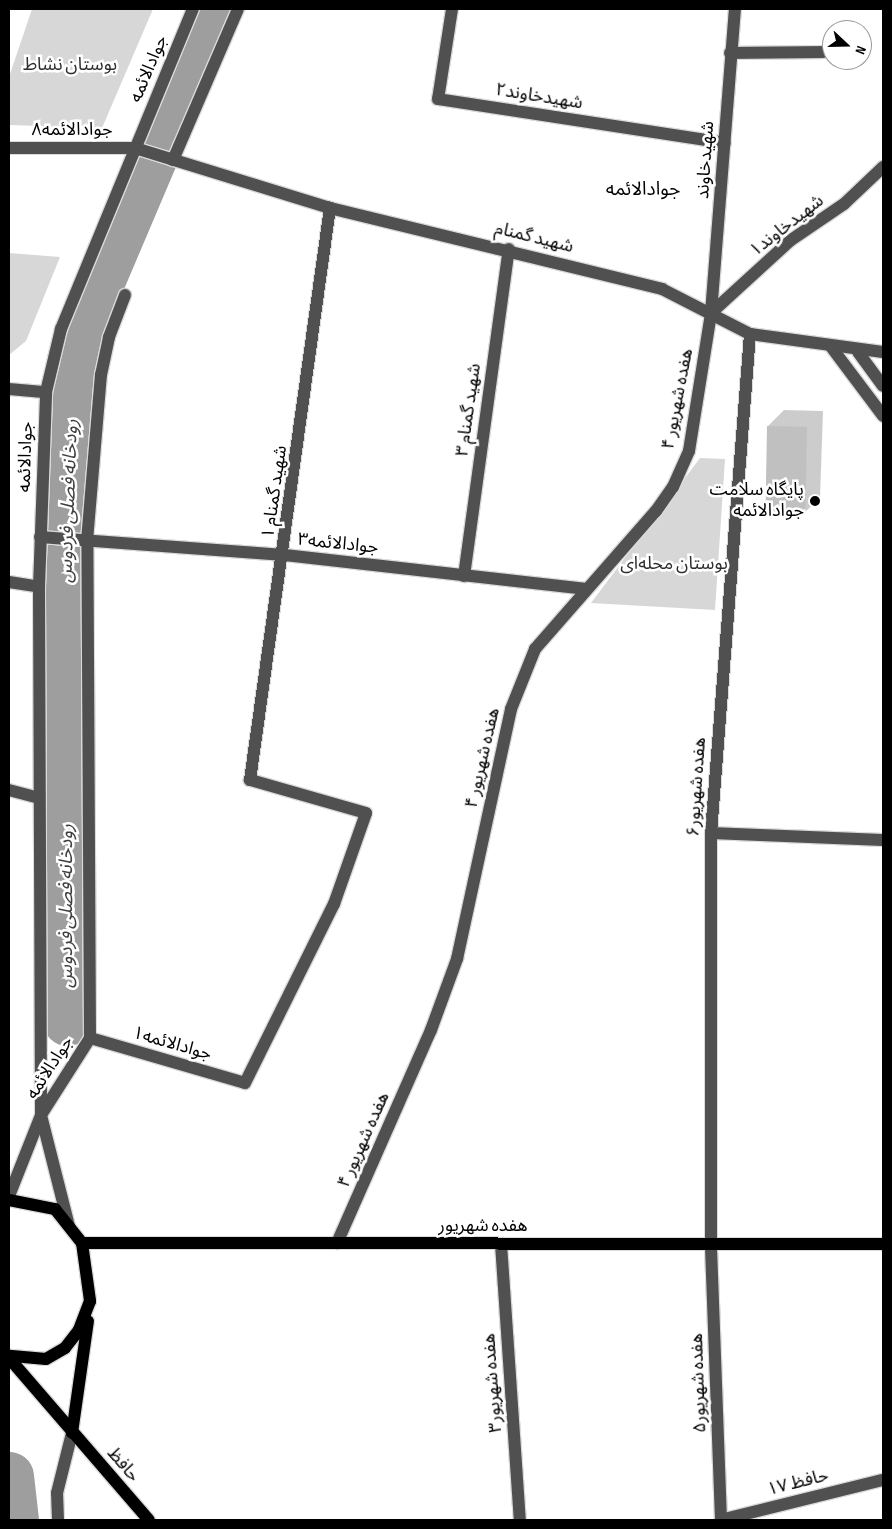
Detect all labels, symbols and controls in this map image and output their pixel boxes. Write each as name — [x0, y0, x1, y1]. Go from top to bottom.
north arrow — [822, 20, 872, 70]
street label: جوادالائمه — [125, 32, 173, 106]
text: N — [851, 44, 870, 57]
park label: بوستان نشاط — [23, 54, 117, 76]
street label: شهیدخاوند۲ — [494, 79, 584, 115]
street label: جوادالائمه۸ — [31, 119, 113, 141]
street label: شهیدخاوند — [693, 120, 719, 200]
district label: جوادالائمه — [606, 179, 680, 201]
street label: شهیدخاوند۱ — [746, 190, 828, 262]
street label: شهید گمنام — [492, 218, 576, 258]
street label: هفده شهریور ۴ — [658, 347, 698, 451]
street label: شهید گمنام ۳ — [452, 362, 486, 458]
water label: رودخانه فصلی فردوس — [55, 419, 83, 583]
street label: جوادالائمه — [14, 421, 38, 493]
street label: شهید گمنام ۱ — [258, 444, 292, 540]
place label: پایگاه سلامت جوادالائمه — [709, 480, 804, 522]
marker: پایگاه سلامت جوادالائمه — [808, 494, 822, 508]
street label: جوادالائمه۳ — [297, 529, 379, 559]
park label: بوستان محله‌ای — [620, 553, 728, 575]
street label: هفده شهریور ۴ — [461, 706, 505, 810]
street label: هفده شهریور۶ — [683, 737, 711, 837]
water label: رودخانه فصلی فردوس — [56, 824, 78, 988]
street label: جوادالائمه۱ — [130, 1022, 214, 1066]
street label: جوادالائمه — [22, 1032, 78, 1104]
street label: هفده شهریور ۴ — [333, 1089, 395, 1191]
street label: هفده شهریور — [438, 1215, 528, 1237]
street label: هفده شهریور۳ — [479, 1333, 507, 1433]
street label: هفده شهریور۵ — [686, 1333, 712, 1433]
street label: حافظ — [102, 1443, 144, 1487]
street label: حافظ ۱۷ — [765, 1465, 831, 1501]

